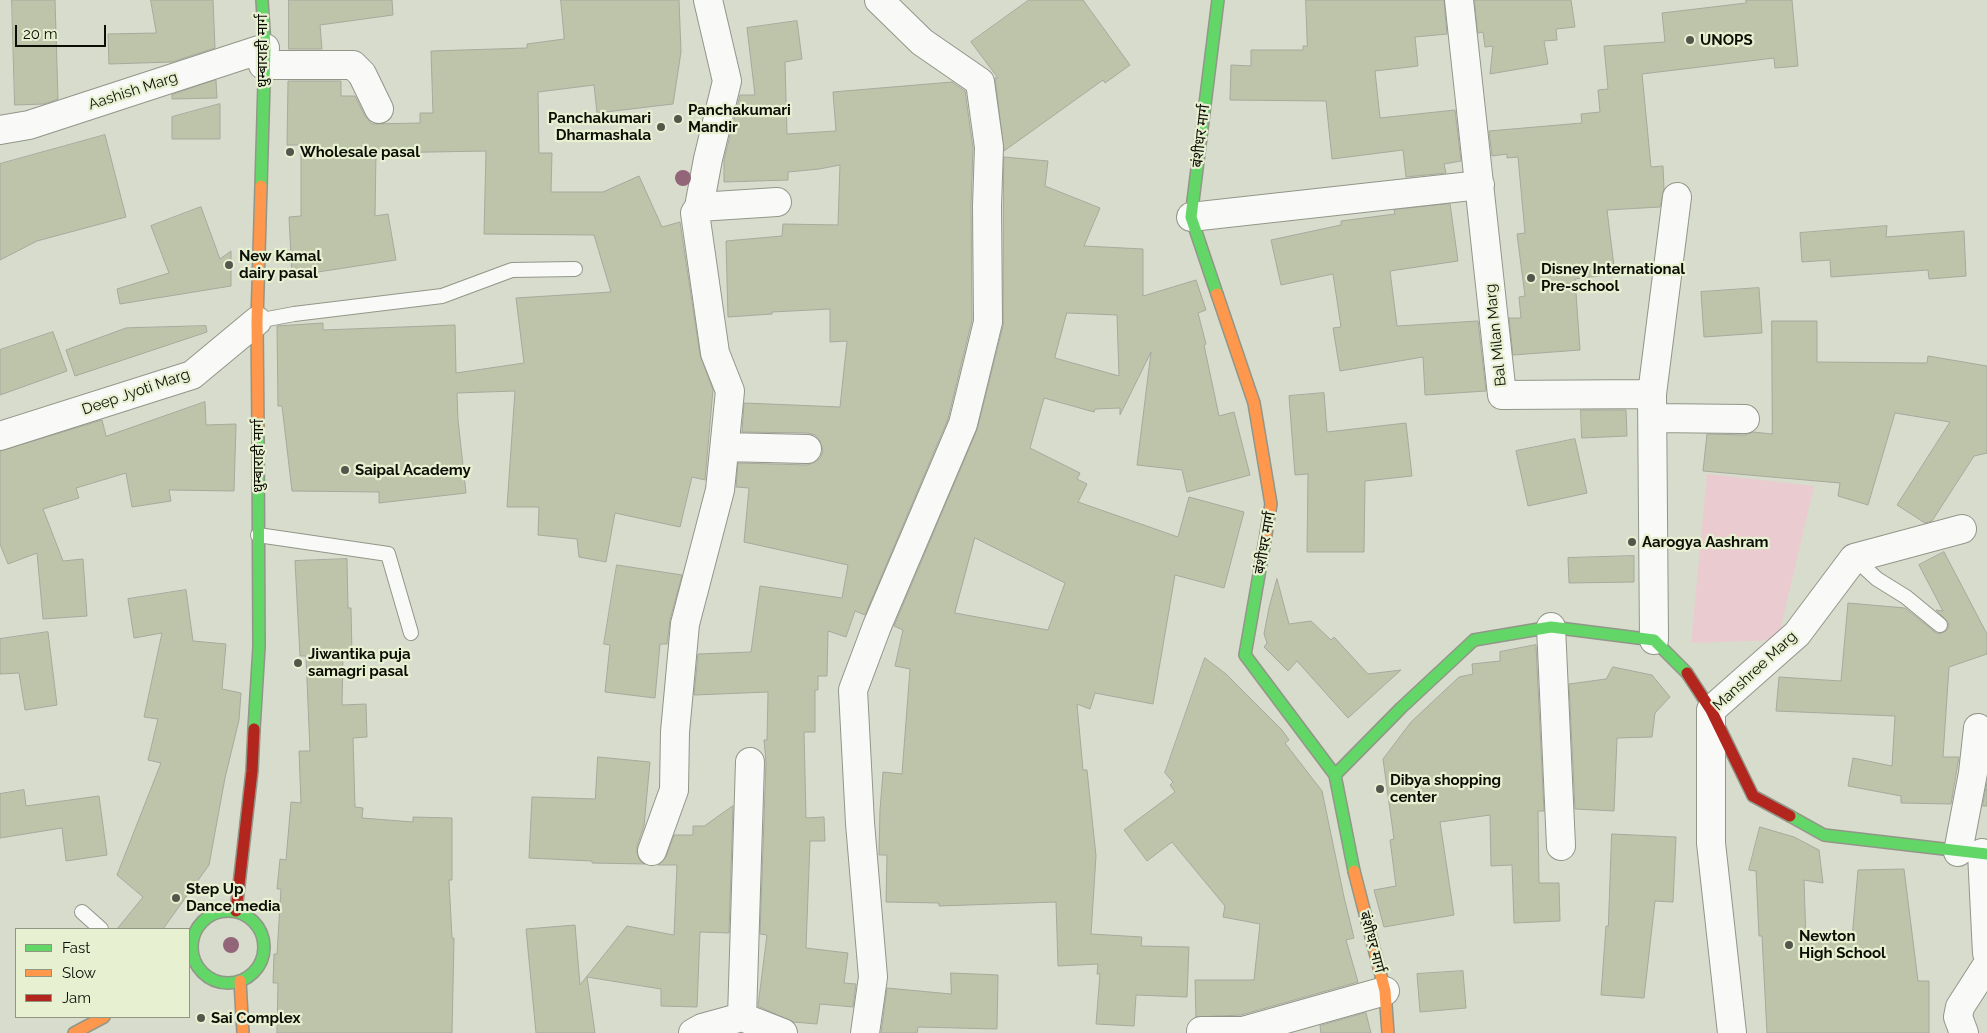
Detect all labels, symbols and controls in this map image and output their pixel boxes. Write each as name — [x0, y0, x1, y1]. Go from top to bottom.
street label: धुम्बाराही मार्ग — [253, 14, 271, 88]
scale bar — [18, 15, 109, 47]
text: 20 m — [23, 25, 58, 43]
place label: UNOPS — [1700, 31, 1753, 49]
marker: UNOPS — [1684, 34, 1696, 46]
street label: Aashish Marg — [86, 68, 180, 114]
place label: Panchakumari Mandir — [688, 101, 791, 136]
street label: बंशीधर मार्ग — [1188, 104, 1214, 168]
place label: Panchakumari Dharmashala — [548, 109, 651, 144]
marker: Panchakumari Mandir — [672, 113, 684, 125]
marker: Panchakumari Dharmashala — [655, 121, 667, 133]
place label: Wholesale pasal — [300, 143, 420, 161]
marker: Wholesale pasal — [284, 146, 296, 158]
place label: New Kamal dairy pasal — [239, 247, 321, 282]
marker: New Kamal dairy pasal — [223, 259, 235, 271]
place label: Disney International Pre-school — [1541, 260, 1685, 295]
marker: Disney International Pre-school — [1525, 272, 1537, 284]
street label: Bal Milan Marg — [1482, 283, 1510, 387]
street label: Deep Jyoti Marg — [80, 365, 192, 419]
street label: धुम्बाराही मार्ग — [249, 419, 267, 493]
place label: Saipal Academy — [355, 461, 471, 479]
marker: Saipal Academy — [339, 464, 351, 476]
street label: बंशीधर मार्ग — [1251, 510, 1279, 576]
place label: Aarogya Aashram — [1642, 533, 1769, 551]
marker: Aarogya Aashram — [1626, 536, 1638, 548]
street label: Manshree Marg — [1709, 628, 1801, 714]
place label: Jiwantika puja samagri pasal — [308, 645, 411, 680]
marker: Jiwantika puja samagri pasal — [292, 657, 304, 669]
place label: Dibya shopping center — [1390, 771, 1501, 806]
marker: Dibya shopping center — [1374, 783, 1386, 795]
place label: Step Up Dance media — [186, 880, 280, 915]
marker: Step Up Dance media — [170, 892, 182, 904]
street label: बंशीधर मार्ग — [1355, 909, 1389, 975]
place label: Newton High School — [1799, 927, 1886, 962]
legend — [15, 928, 190, 1018]
text: Fast — [62, 939, 90, 957]
marker: Newton High School — [1783, 939, 1795, 951]
text: Slow — [62, 964, 96, 982]
text: Jam — [62, 989, 91, 1007]
place label: Sai Complex — [211, 1009, 300, 1027]
marker: Sai Complex — [195, 1012, 207, 1024]

